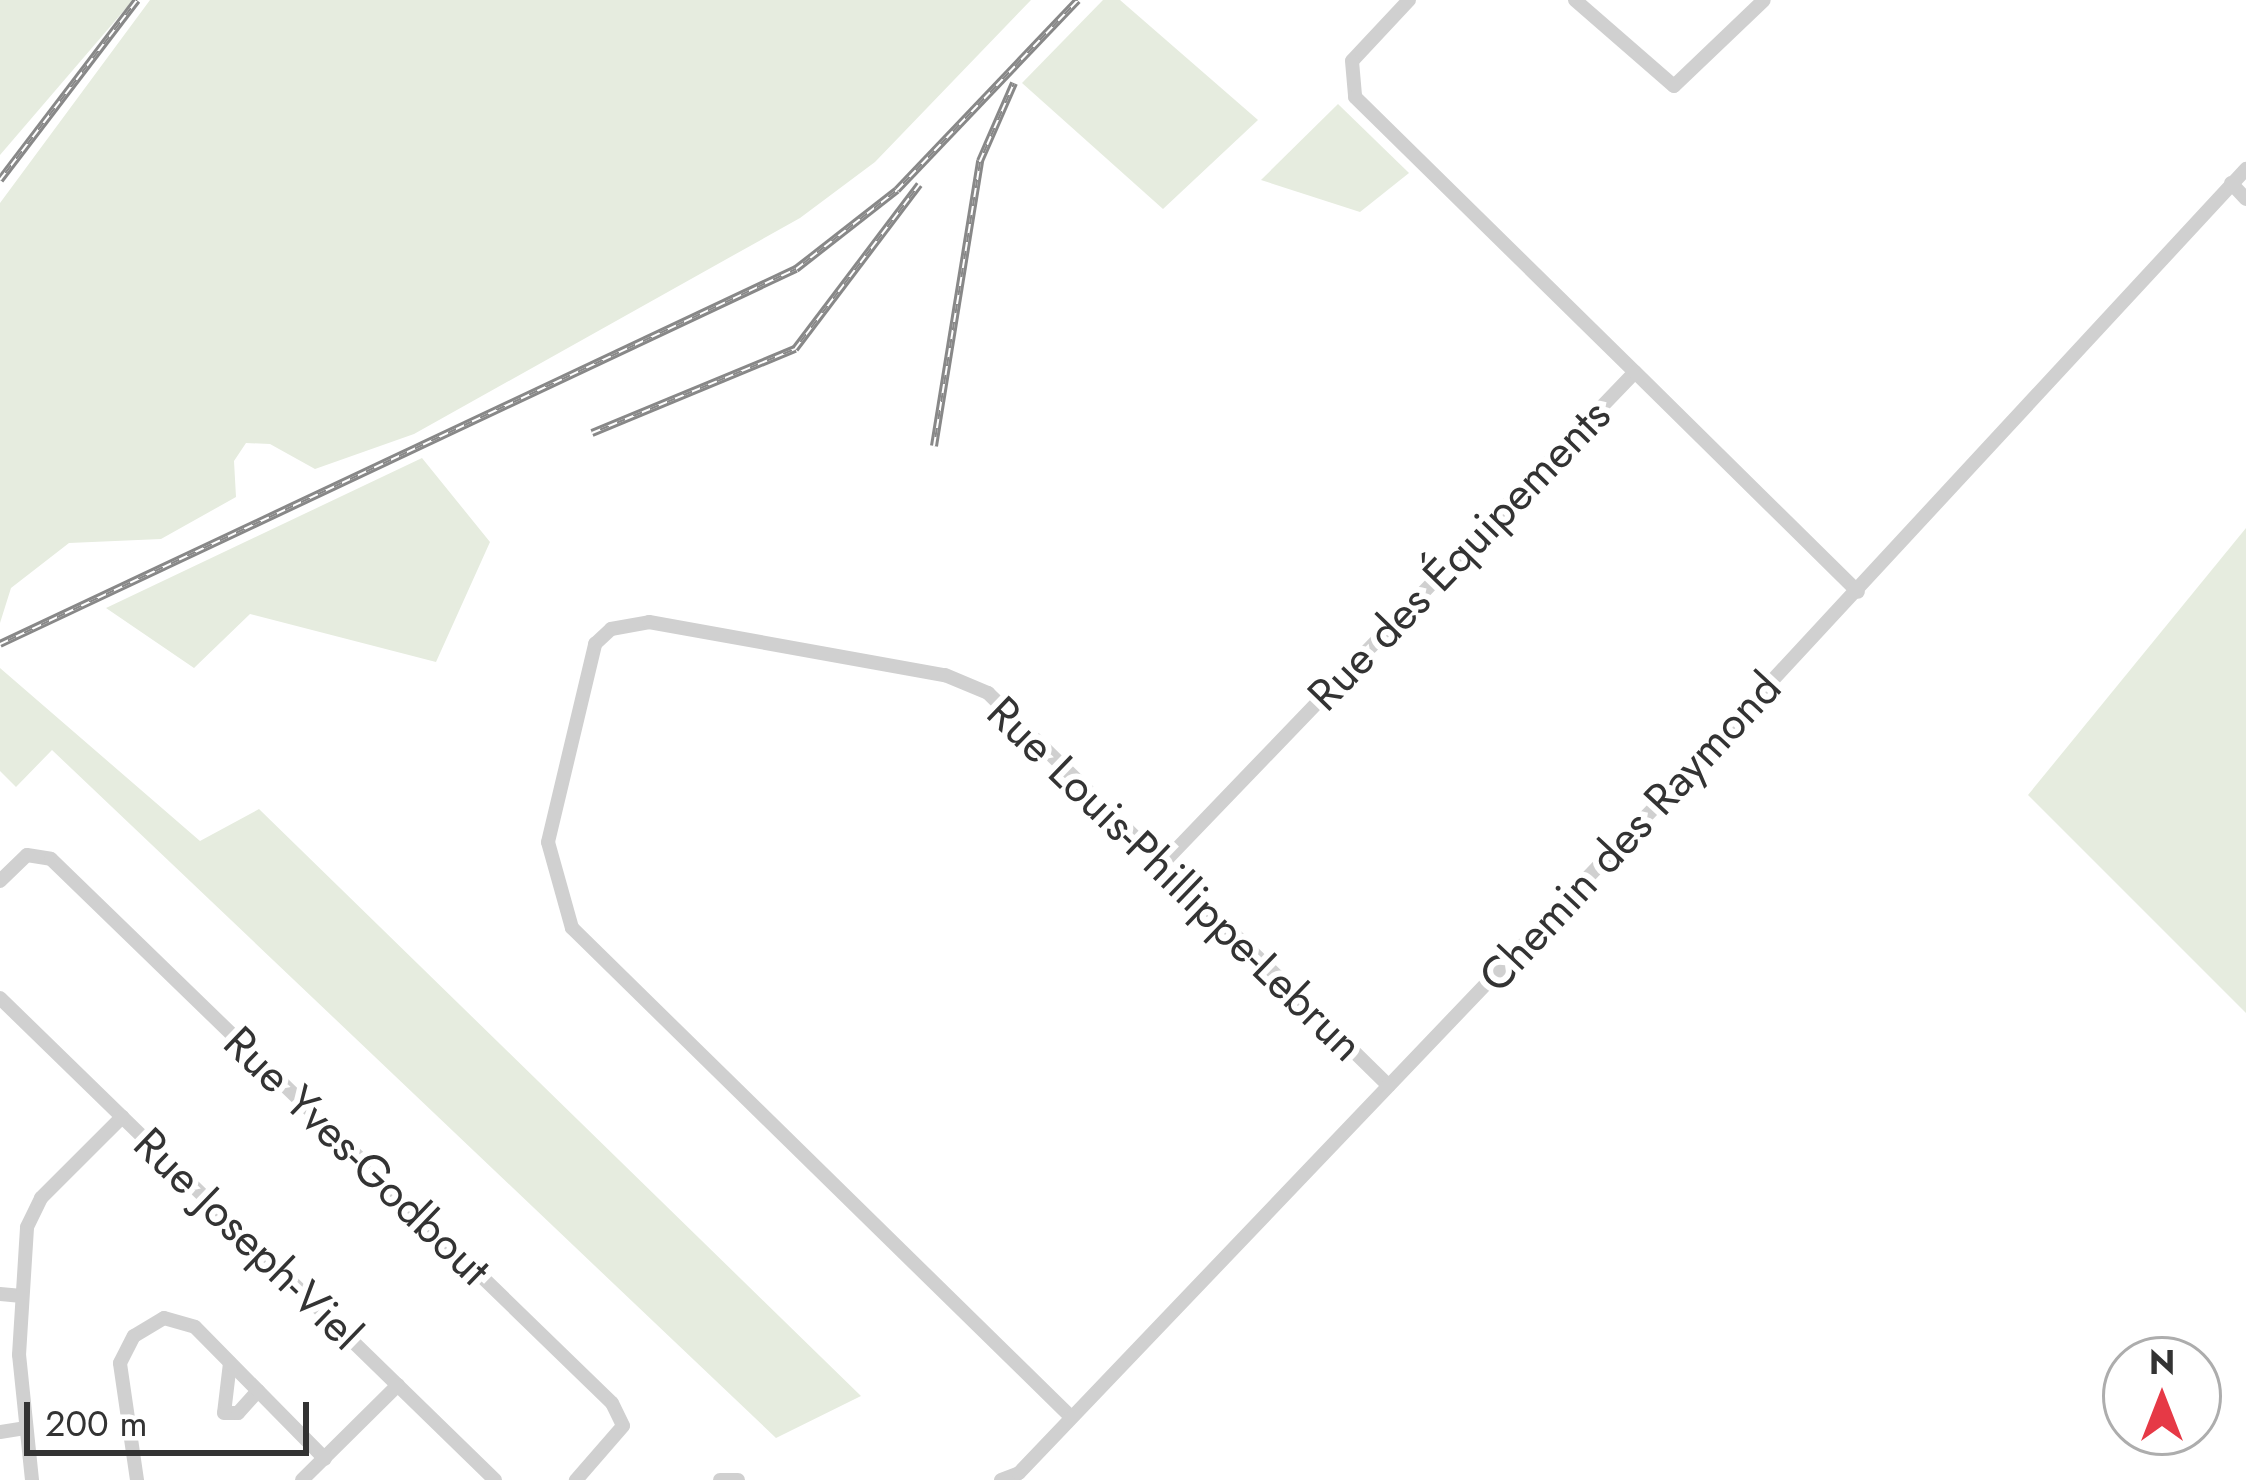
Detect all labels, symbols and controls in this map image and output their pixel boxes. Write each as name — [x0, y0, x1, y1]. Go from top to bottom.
street label: Rue des Équipements — [1297, 388, 1621, 722]
street label: Chemin des Raymond — [1468, 661, 1792, 1003]
street label: Rue Louis-Phillippe-Lebrun — [976, 685, 1374, 1073]
street label: Rue Yves-Godbout — [213, 1015, 501, 1297]
street label: Rue Joseph-Viel — [123, 1117, 373, 1361]
north arrow — [2102, 1336, 2222, 1456]
text: N — [2149, 1339, 2175, 1386]
scale bar — [30, 1378, 315, 1452]
text: 200 m — [45, 1397, 148, 1449]

